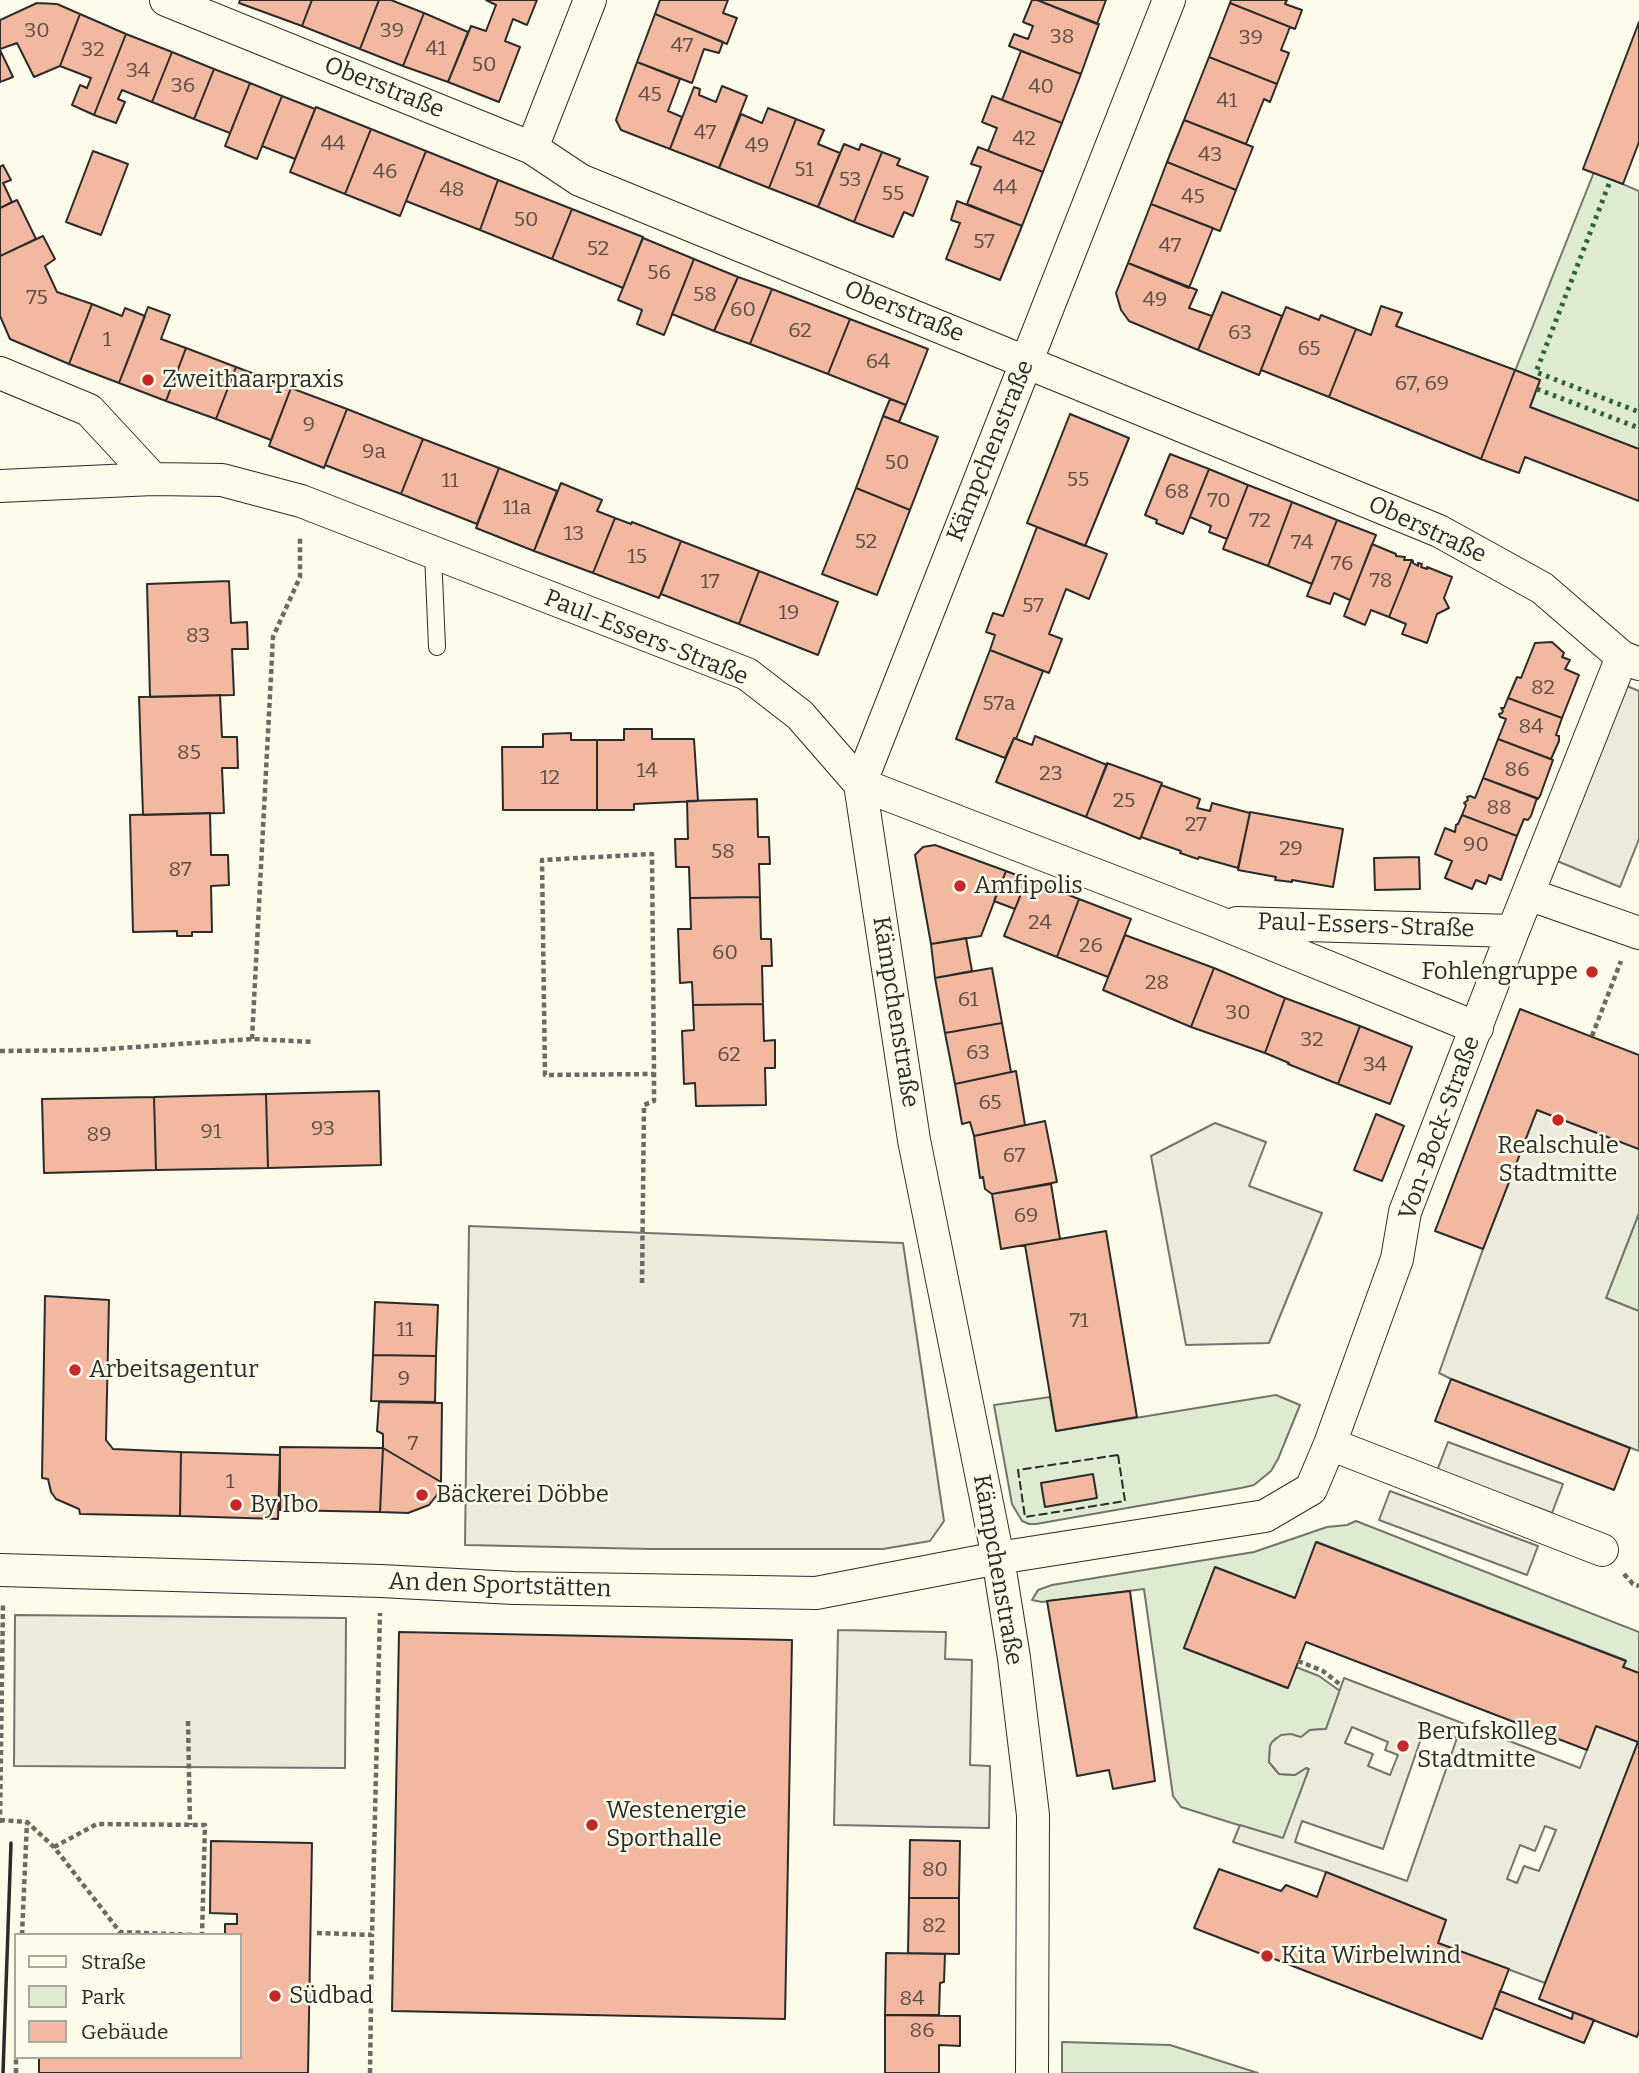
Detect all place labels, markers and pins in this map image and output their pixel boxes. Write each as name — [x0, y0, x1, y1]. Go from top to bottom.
place label: Zweithaarpraxis — [162, 366, 344, 394]
marker: Zweithaarpraxis — [140, 372, 156, 388]
place label: Amfipolis — [974, 872, 1083, 900]
marker: Amfipolis — [952, 878, 968, 894]
place label: Fohlengruppe — [1421, 958, 1578, 986]
marker: Fohlengruppe — [1584, 964, 1600, 980]
marker: Realschule Stadtmitte — [1550, 1112, 1566, 1128]
place label: Realschule Stadtmitte — [1497, 1132, 1619, 1188]
place label: Arbeitsagentur — [89, 1356, 259, 1384]
marker: Arbeitsagentur — [67, 1362, 83, 1378]
place label: Bäckerei Döbbe — [436, 1481, 609, 1509]
marker: Bäckerei Döbbe — [414, 1487, 430, 1503]
place label: By Ibo — [250, 1491, 318, 1519]
marker: By Ibo — [228, 1497, 244, 1513]
place label: Berufskolleg Stadtmitte — [1417, 1718, 1557, 1774]
marker: Berufskolleg Stadtmitte — [1395, 1738, 1411, 1754]
place label: Westenergie Sporthalle — [606, 1797, 747, 1853]
marker: Westenergie Sporthalle — [584, 1817, 600, 1833]
place label: Kita Wirbelwind — [1281, 1942, 1461, 1970]
marker: Kita Wirbelwind — [1259, 1948, 1275, 1964]
place label: Südbad — [289, 1982, 373, 2010]
marker: Südbad — [267, 1988, 283, 2004]

